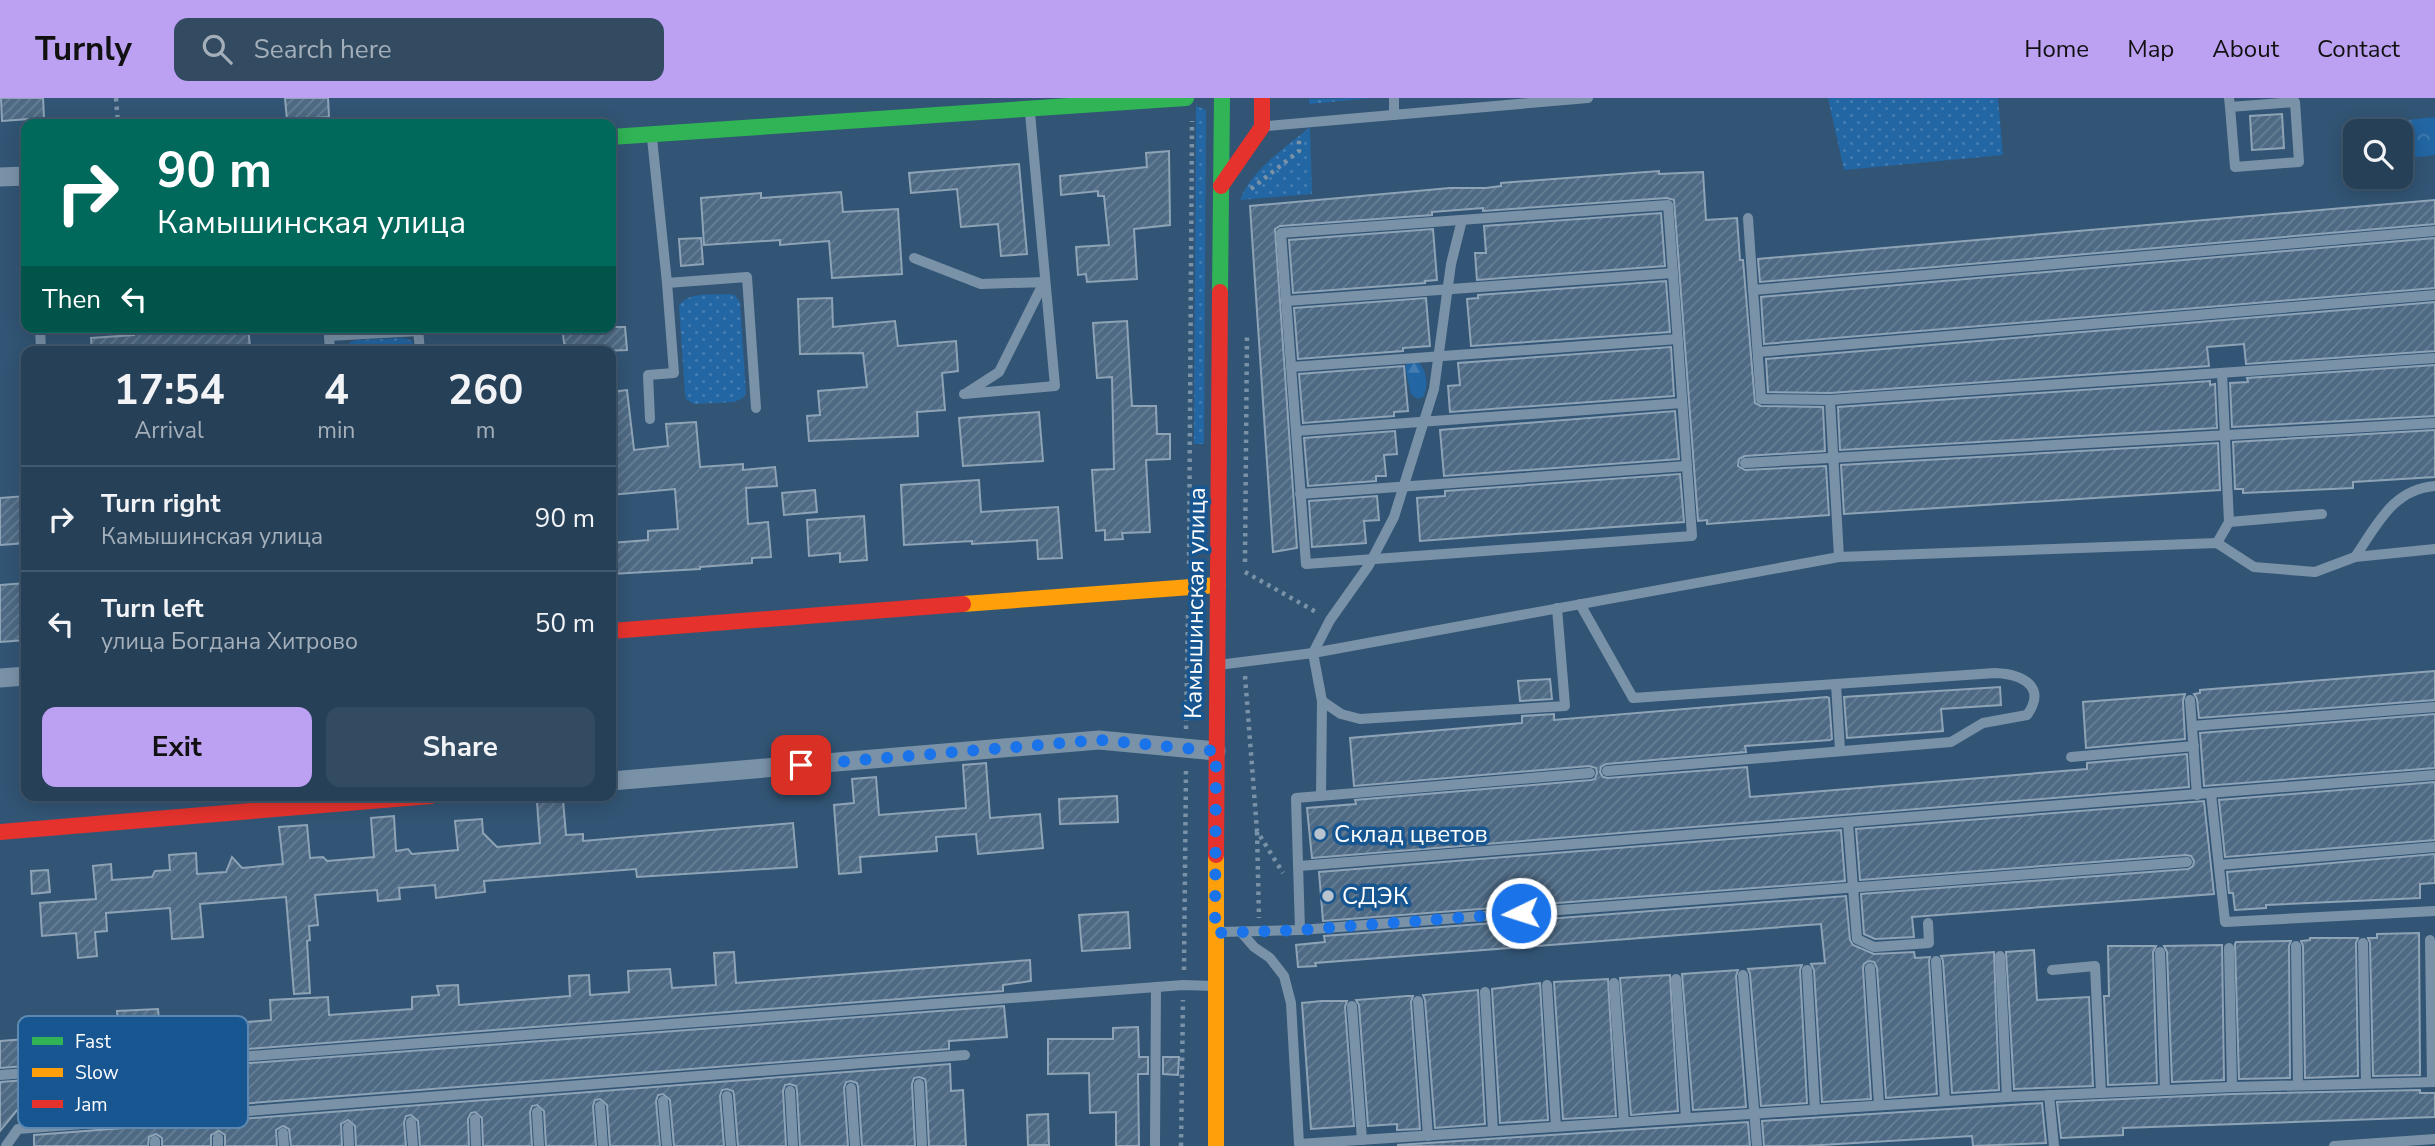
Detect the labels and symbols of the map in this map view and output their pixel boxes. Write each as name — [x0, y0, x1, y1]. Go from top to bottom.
street label: Камышинская улица — [1177, 487, 1213, 719]
pin — [771, 735, 831, 795]
place label: Склад цветов — [1334, 818, 1488, 850]
marker: Склад цветов — [1312, 826, 1328, 842]
position arrow — [1484, 876, 1558, 950]
place label: СДЭК — [1342, 880, 1409, 912]
marker: СДЭК — [1320, 888, 1336, 904]
legend — [18, 1016, 248, 1128]
text: Fast — [75, 1029, 111, 1055]
text: Slow — [75, 1060, 119, 1086]
text: Jam — [74, 1092, 108, 1118]

